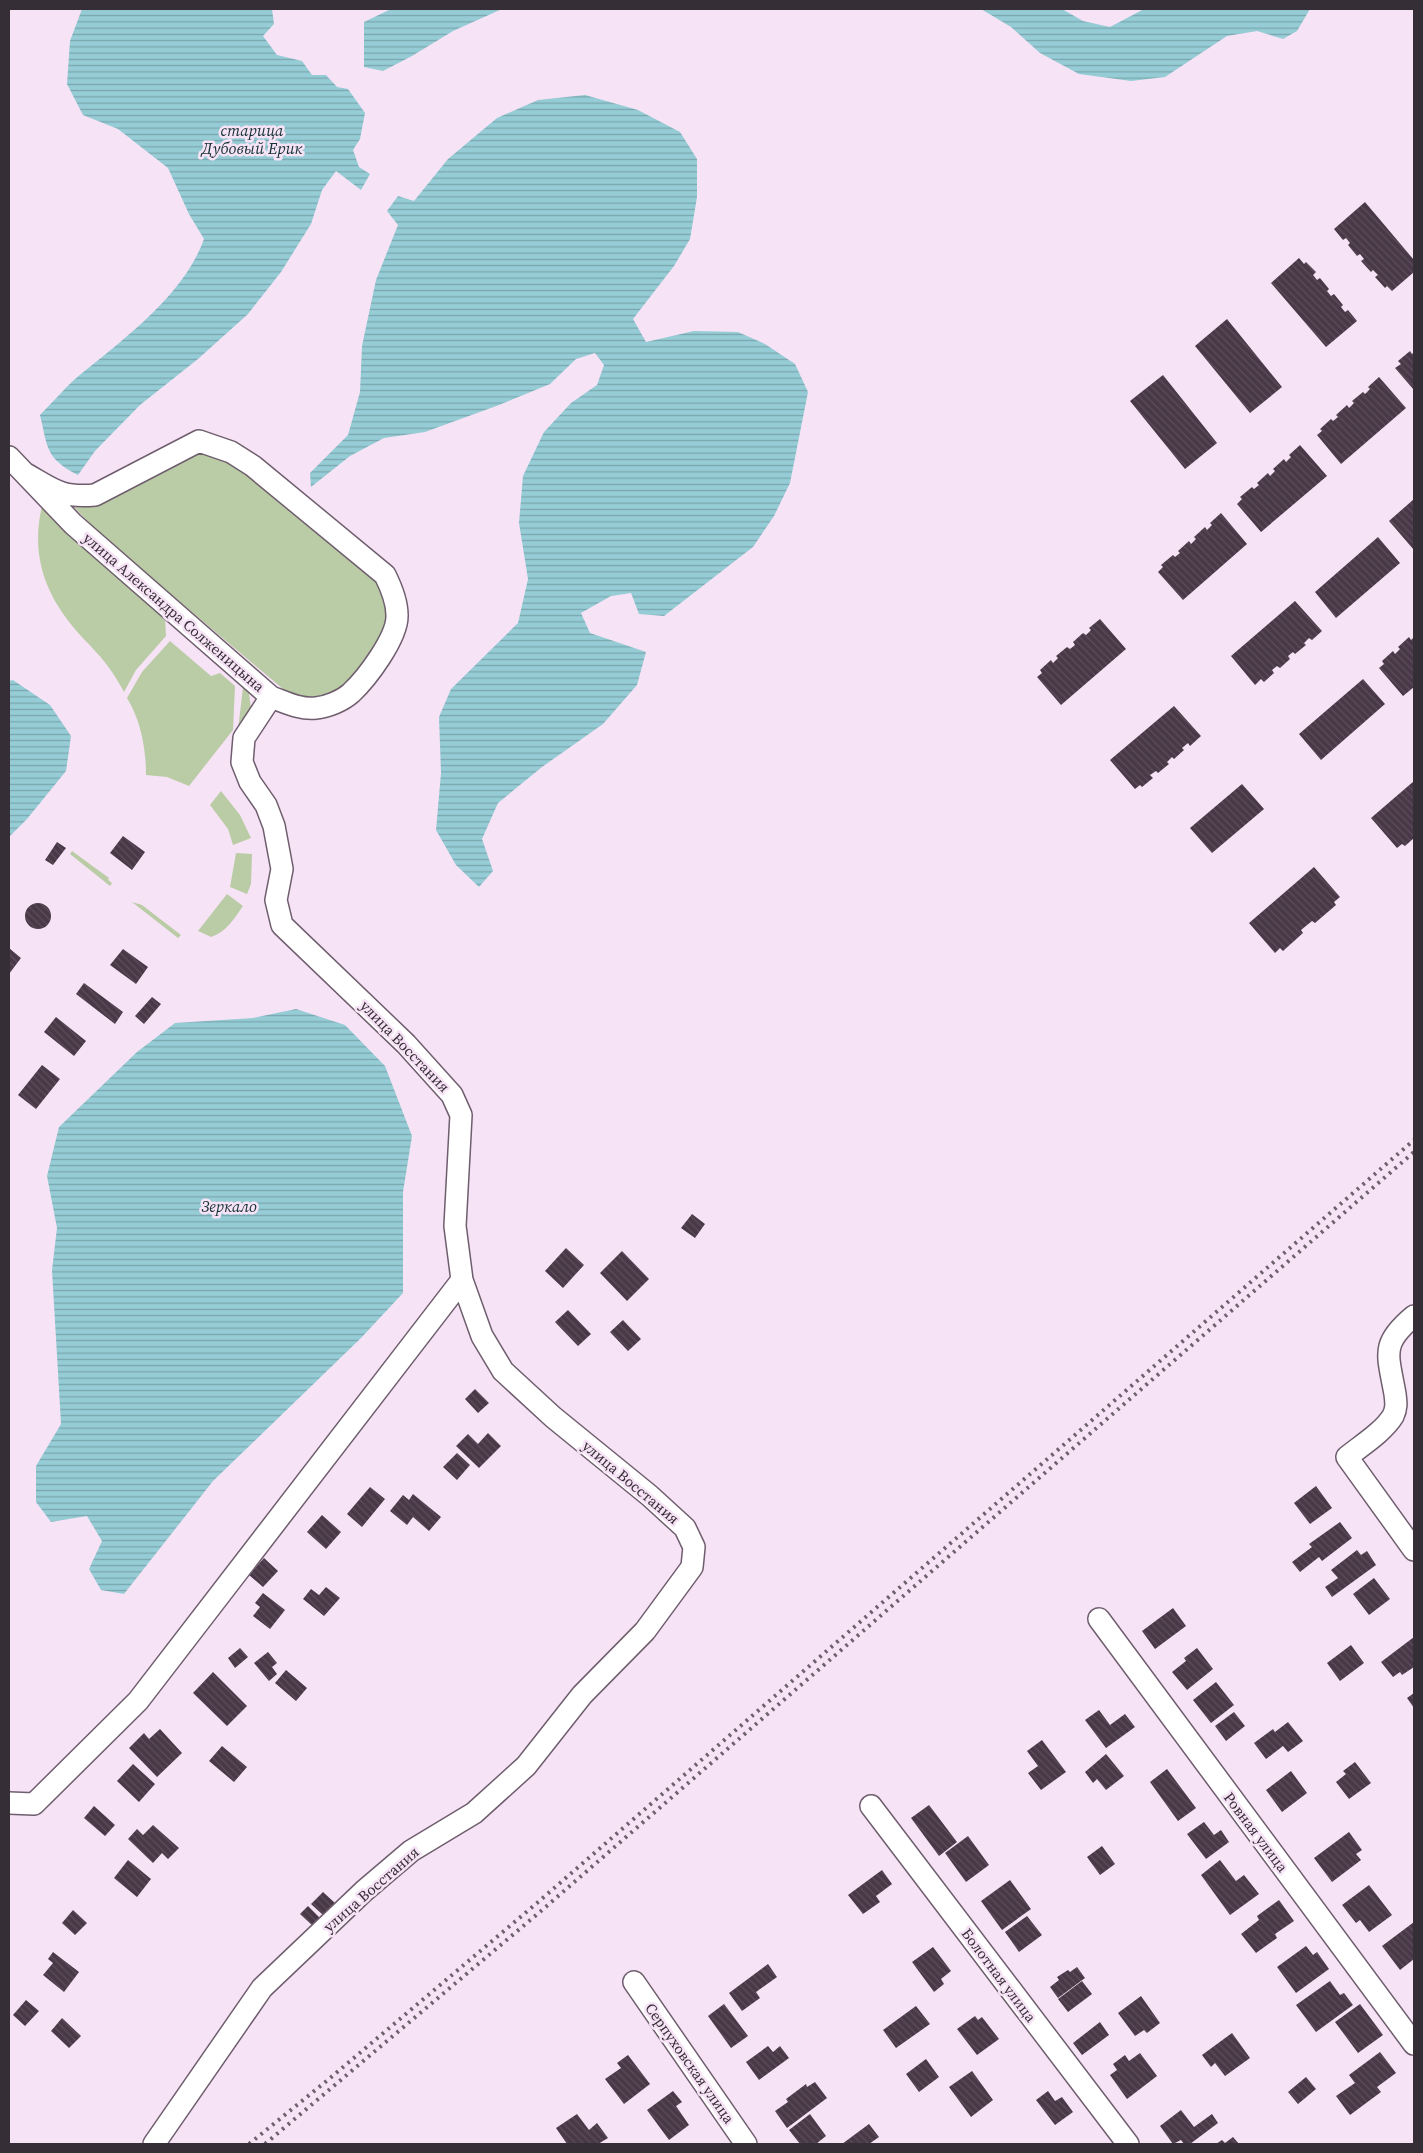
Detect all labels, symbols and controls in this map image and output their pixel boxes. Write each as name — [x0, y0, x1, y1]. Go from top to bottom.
water label: старица Дубовый Ерик — [200, 119, 303, 159]
street label: улица Александра Солженицына — [79, 527, 269, 697]
street label: улица Восстания — [356, 995, 454, 1097]
water label: Зеркало — [201, 1195, 257, 1217]
street label: улица Восстания — [578, 1435, 684, 1529]
street label: Ровная улица — [1219, 1788, 1293, 1877]
street label: улица Восстания — [319, 1841, 423, 1937]
street label: Болотная улица — [957, 1924, 1042, 2027]
street label: Серпуховская улица — [640, 1998, 740, 2128]

